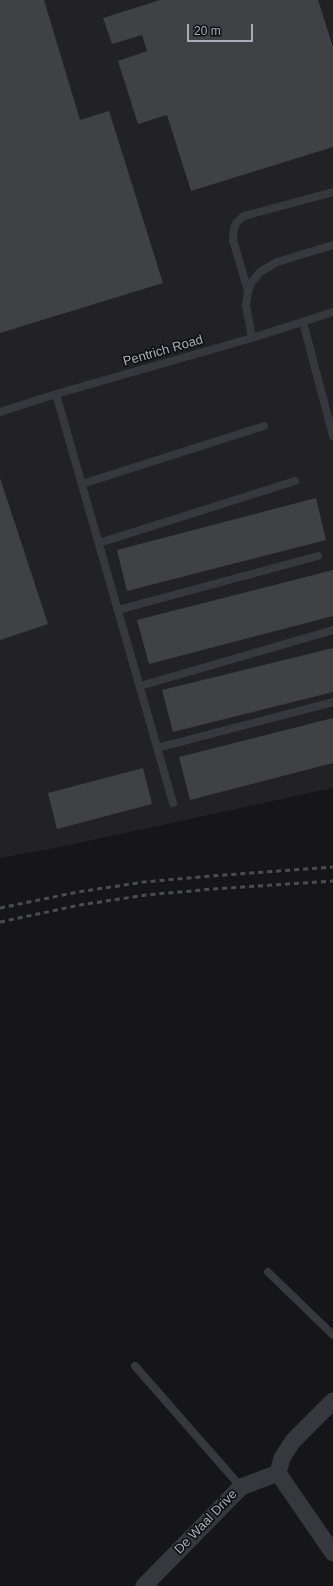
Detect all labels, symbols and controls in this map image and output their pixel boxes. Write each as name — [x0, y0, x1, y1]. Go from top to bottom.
scale bar — [189, 16, 255, 42]
text: 20 m — [194, 24, 221, 38]
street label: Pentrich Road — [121, 332, 205, 370]
street label: De Waal Drive — [171, 1487, 241, 1557]

